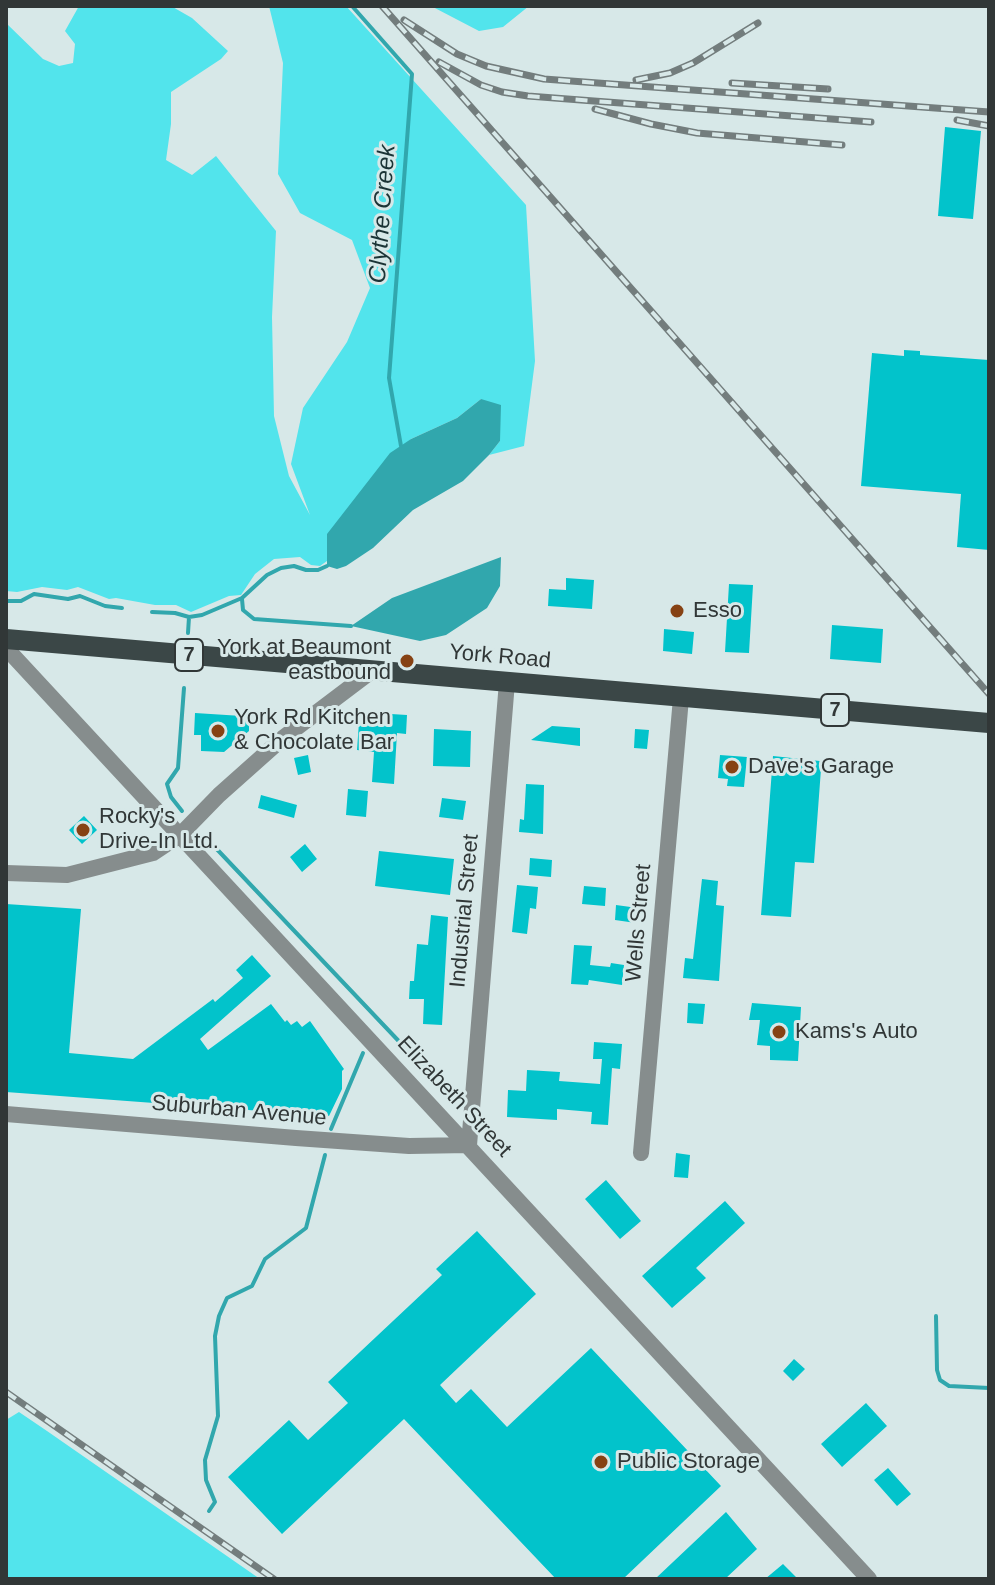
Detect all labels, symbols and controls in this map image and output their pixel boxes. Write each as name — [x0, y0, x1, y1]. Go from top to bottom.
water label: Clythe Creek — [364, 144, 402, 284]
place label: Esso — [693, 598, 742, 624]
marker: Esso — [668, 602, 686, 620]
place label: York at Beaumont eastbound — [217, 635, 391, 686]
road number: 7 — [175, 639, 203, 671]
street label: York Road — [448, 639, 552, 675]
marker: York at Beaumont eastbound — [398, 652, 416, 670]
road number: 7 — [821, 694, 849, 726]
place label: York Rd Kitchen & Chocolate Bar — [234, 705, 394, 756]
marker: York Rd Kitchen & Chocolate Bar — [209, 722, 227, 740]
place label: Dave's Garage — [748, 754, 894, 780]
marker: Dave's Garage — [723, 758, 741, 776]
place label: Rocky's Drive-In Ltd. — [99, 804, 219, 856]
marker: Rocky's Drive-In Ltd. — [74, 821, 92, 839]
street label: Industrial Street — [445, 833, 485, 989]
street label: Wells Street — [621, 863, 657, 983]
place label: Kams's Auto — [795, 1019, 918, 1045]
marker: Kams's Auto — [770, 1023, 788, 1041]
street label: Elizabeth Street — [391, 1031, 517, 1163]
street label: Suburban Avenue — [150, 1090, 328, 1132]
place label: Public Storage — [617, 1449, 760, 1475]
marker: Public Storage — [592, 1453, 610, 1471]

